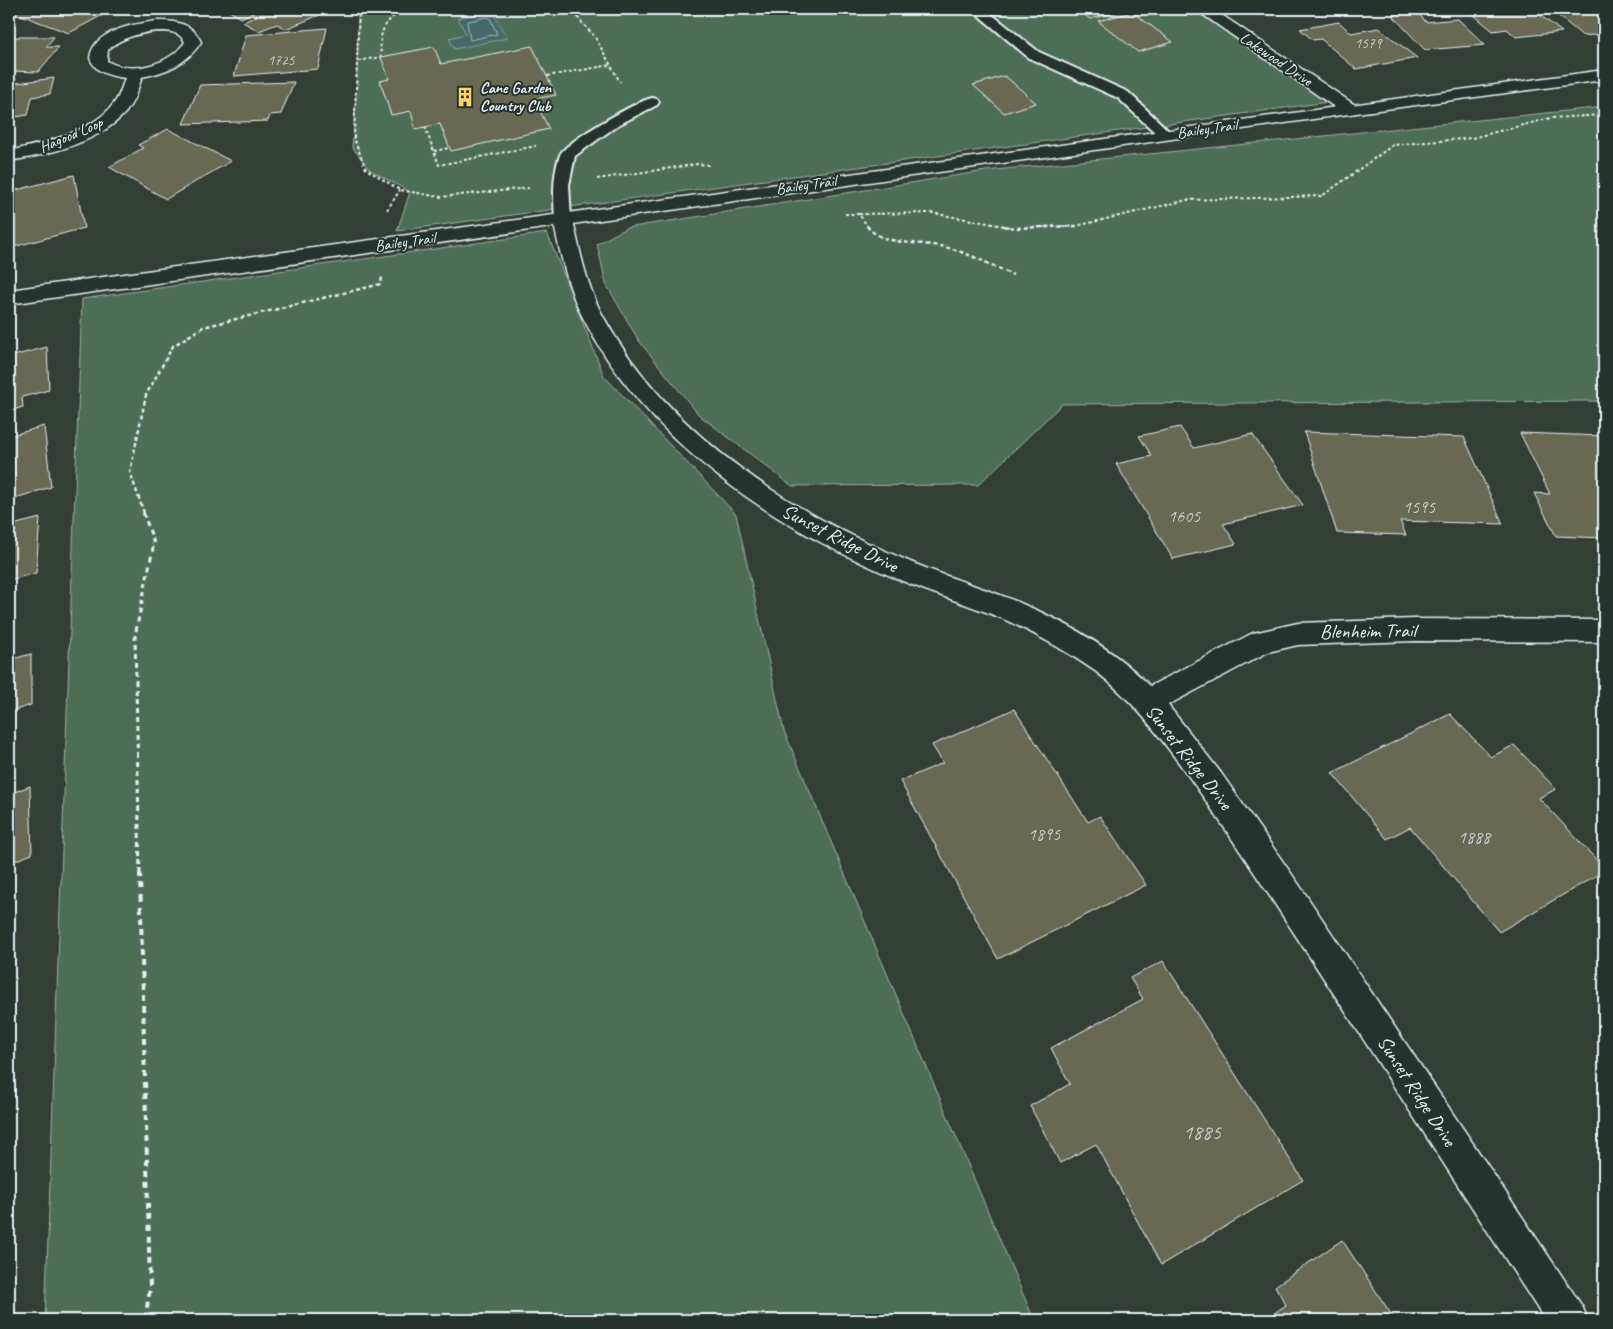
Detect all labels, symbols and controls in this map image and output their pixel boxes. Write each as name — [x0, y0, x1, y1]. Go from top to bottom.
street label: Lakewood Drive — [1236, 27, 1318, 92]
house number: 1579 — [1354, 34, 1383, 53]
house number: 1725 — [267, 51, 296, 70]
place label: Cane Garden Country Club — [480, 78, 552, 116]
building icon: Cane Garden Country Club — [454, 86, 476, 108]
street label: Hagood Loop — [36, 112, 107, 157]
street label: Bailey Trail — [1176, 114, 1242, 143]
street label: Bailey Trail — [775, 170, 841, 199]
street label: Bailey Trail — [374, 227, 440, 256]
house number: 1595 — [1403, 496, 1436, 518]
street label: Sunset Ridge Drive — [778, 498, 904, 579]
house number: 1605 — [1168, 505, 1201, 527]
street label: Blenheim Trail — [1320, 618, 1420, 644]
street label: Sunset Ridge Drive — [1140, 699, 1239, 816]
house number: 1895 — [1028, 823, 1061, 845]
house number: 1888 — [1458, 826, 1492, 848]
street label: Sunset Ridge Drive — [1372, 1031, 1463, 1152]
house number: 1885 — [1183, 1119, 1222, 1145]

